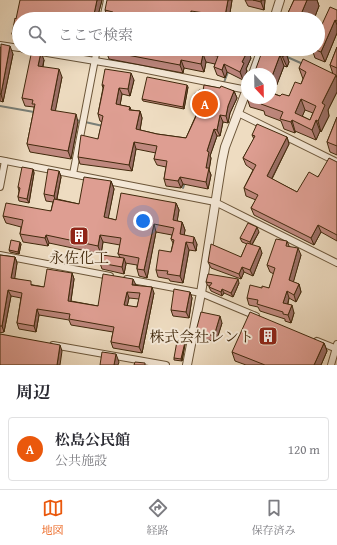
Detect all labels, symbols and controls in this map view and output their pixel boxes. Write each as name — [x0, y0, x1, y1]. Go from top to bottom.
search box — [12, 12, 325, 56]
icon: search — [26, 23, 48, 45]
text: ここで検索 — [58, 24, 133, 45]
north arrow — [241, 68, 277, 104]
pin: A — [192, 89, 218, 119]
your location — [133, 211, 153, 231]
building icon: 永佐化工 — [68, 225, 90, 247]
place label: 永佐化工 — [49, 247, 109, 268]
building icon: 株式会社レント — [257, 325, 279, 347]
place label: 株式会社レント — [149, 326, 254, 347]
text: 周辺 — [16, 379, 50, 404]
text: 松島公民館 — [55, 429, 130, 450]
text: A — [26, 440, 34, 459]
text: 120 m — [288, 440, 320, 459]
text: 公共施設 — [55, 451, 107, 470]
tab: 地図 — [42, 497, 64, 538]
tab: 経路 — [147, 497, 169, 538]
tab: 保存済み — [252, 497, 296, 538]

